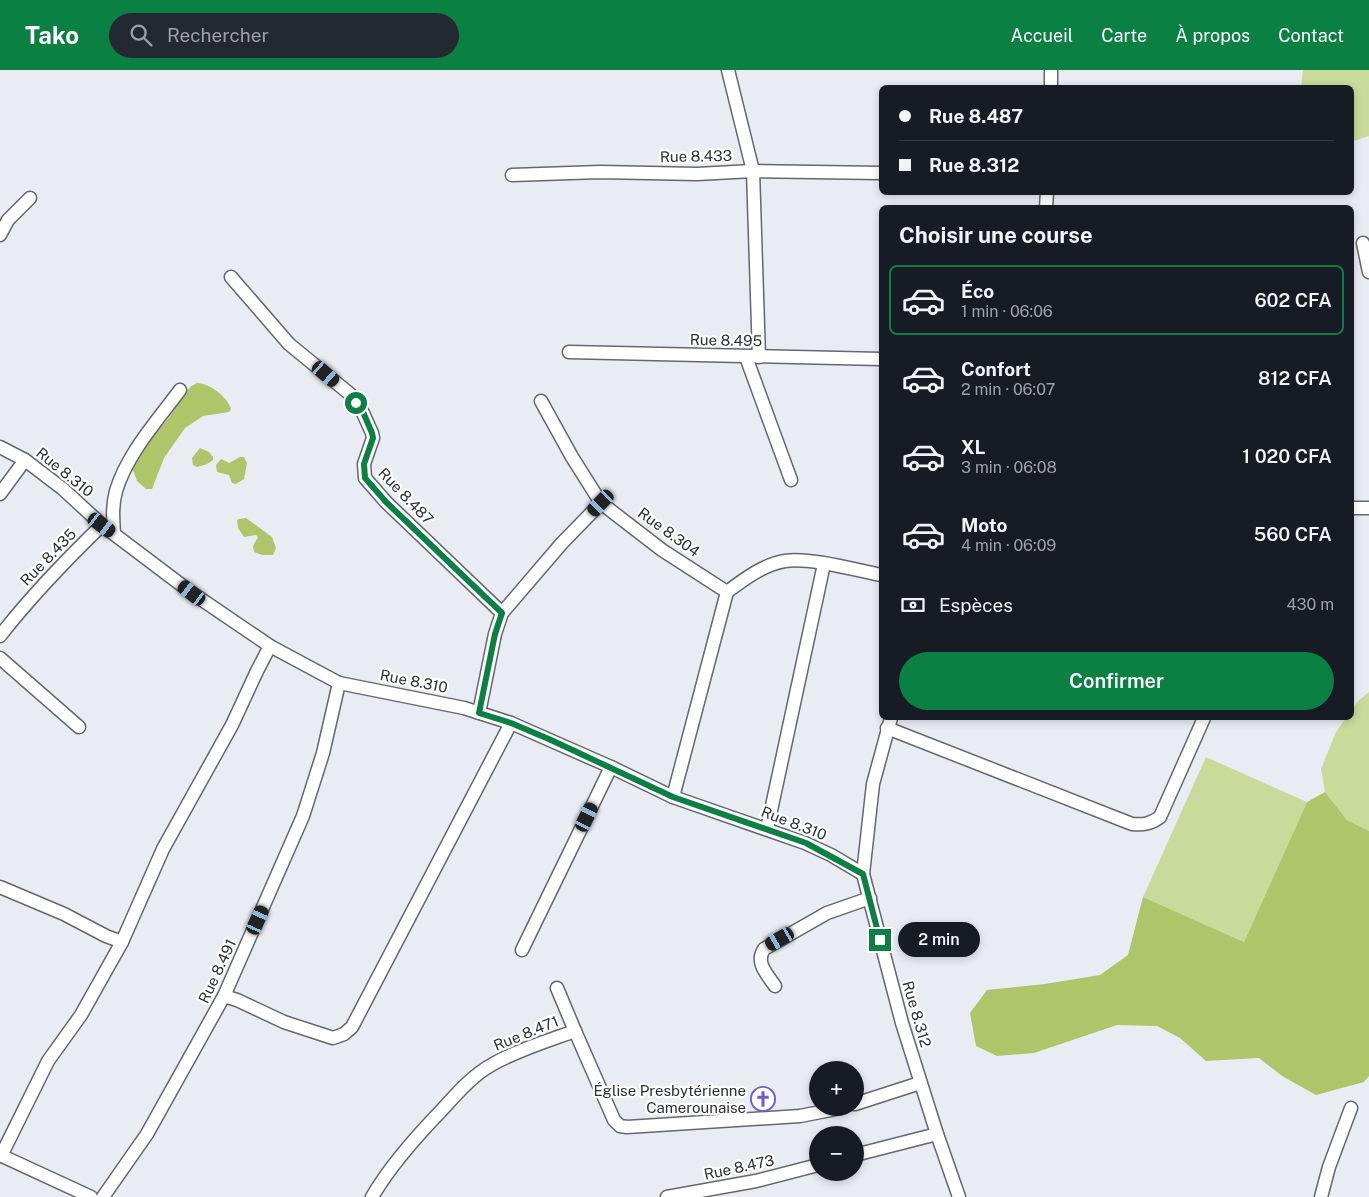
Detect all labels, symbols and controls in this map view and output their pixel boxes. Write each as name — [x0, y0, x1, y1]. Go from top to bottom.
search box — [109, 13, 459, 58]
text: Tako — [25, 21, 79, 49]
icon: search — [127, 21, 155, 49]
text: Rechercher — [167, 24, 269, 46]
text: Accueil — [1011, 25, 1073, 46]
text: Carte — [1101, 25, 1147, 46]
text: À propos — [1175, 25, 1250, 46]
text: Contact — [1278, 25, 1344, 46]
text: Rue 8.487 — [929, 105, 1023, 127]
street label: Rue 8.433 — [660, 147, 732, 165]
text: Rue 8.312 — [929, 154, 1019, 176]
text: Choisir une course — [899, 222, 1093, 248]
icon: car — [901, 278, 946, 323]
text: Éco — [961, 280, 994, 302]
text: 602 CFA — [1254, 289, 1332, 311]
text: 1 min · 06:06 — [961, 302, 1053, 321]
street label: Rue 8.495 — [690, 331, 762, 349]
icon: car — [901, 356, 946, 401]
car — [309, 358, 342, 390]
text: Confort — [961, 358, 1031, 380]
text: 812 CFA — [1258, 367, 1332, 389]
text: 2 min · 06:07 — [961, 380, 1055, 399]
route start — [345, 392, 367, 414]
icon: car — [901, 434, 946, 479]
text: XL — [961, 436, 986, 458]
street label: Rue 8.310 — [33, 444, 97, 500]
text: 1 020 CFA — [1242, 445, 1332, 467]
text: 3 min · 06:08 — [961, 458, 1057, 477]
street label: Rue 8.487 — [375, 464, 437, 528]
car — [585, 487, 616, 519]
street label: Rue 8.304 — [635, 504, 703, 560]
car — [85, 510, 118, 540]
icon: car — [901, 512, 946, 557]
text: Moto — [961, 514, 1007, 536]
text: 560 CFA — [1254, 523, 1332, 545]
street label: Rue 8.435 — [17, 525, 79, 589]
text: 4 min · 06:09 — [961, 536, 1056, 555]
car — [175, 578, 208, 608]
icon: cash — [899, 591, 927, 619]
text: Espèces — [939, 594, 1013, 616]
text: 430 m — [1286, 595, 1334, 614]
button: Confirmer — [899, 652, 1334, 710]
street label: Rue 8.310 — [379, 666, 449, 696]
car — [573, 800, 600, 834]
street label: Rue 8.310 — [759, 803, 829, 843]
car — [245, 903, 270, 937]
callout: 2 min — [898, 922, 980, 958]
car — [763, 925, 796, 953]
route end — [869, 929, 891, 951]
text: 2 min — [918, 930, 960, 949]
street label: Rue 8.491 — [195, 936, 239, 1006]
street label: Rue 8.312 — [899, 979, 935, 1049]
street label: Rue 8.471 — [491, 1012, 561, 1054]
map controls — [809, 1061, 864, 1181]
button: + — [809, 1061, 864, 1116]
place label: Église Presbytérienne Camerounaise — [593, 1082, 746, 1116]
church icon: Église Presbytérienne Camerounaise — [750, 1086, 776, 1112]
button: − — [809, 1126, 864, 1181]
street label: Rue 8.473 — [702, 1151, 776, 1183]

